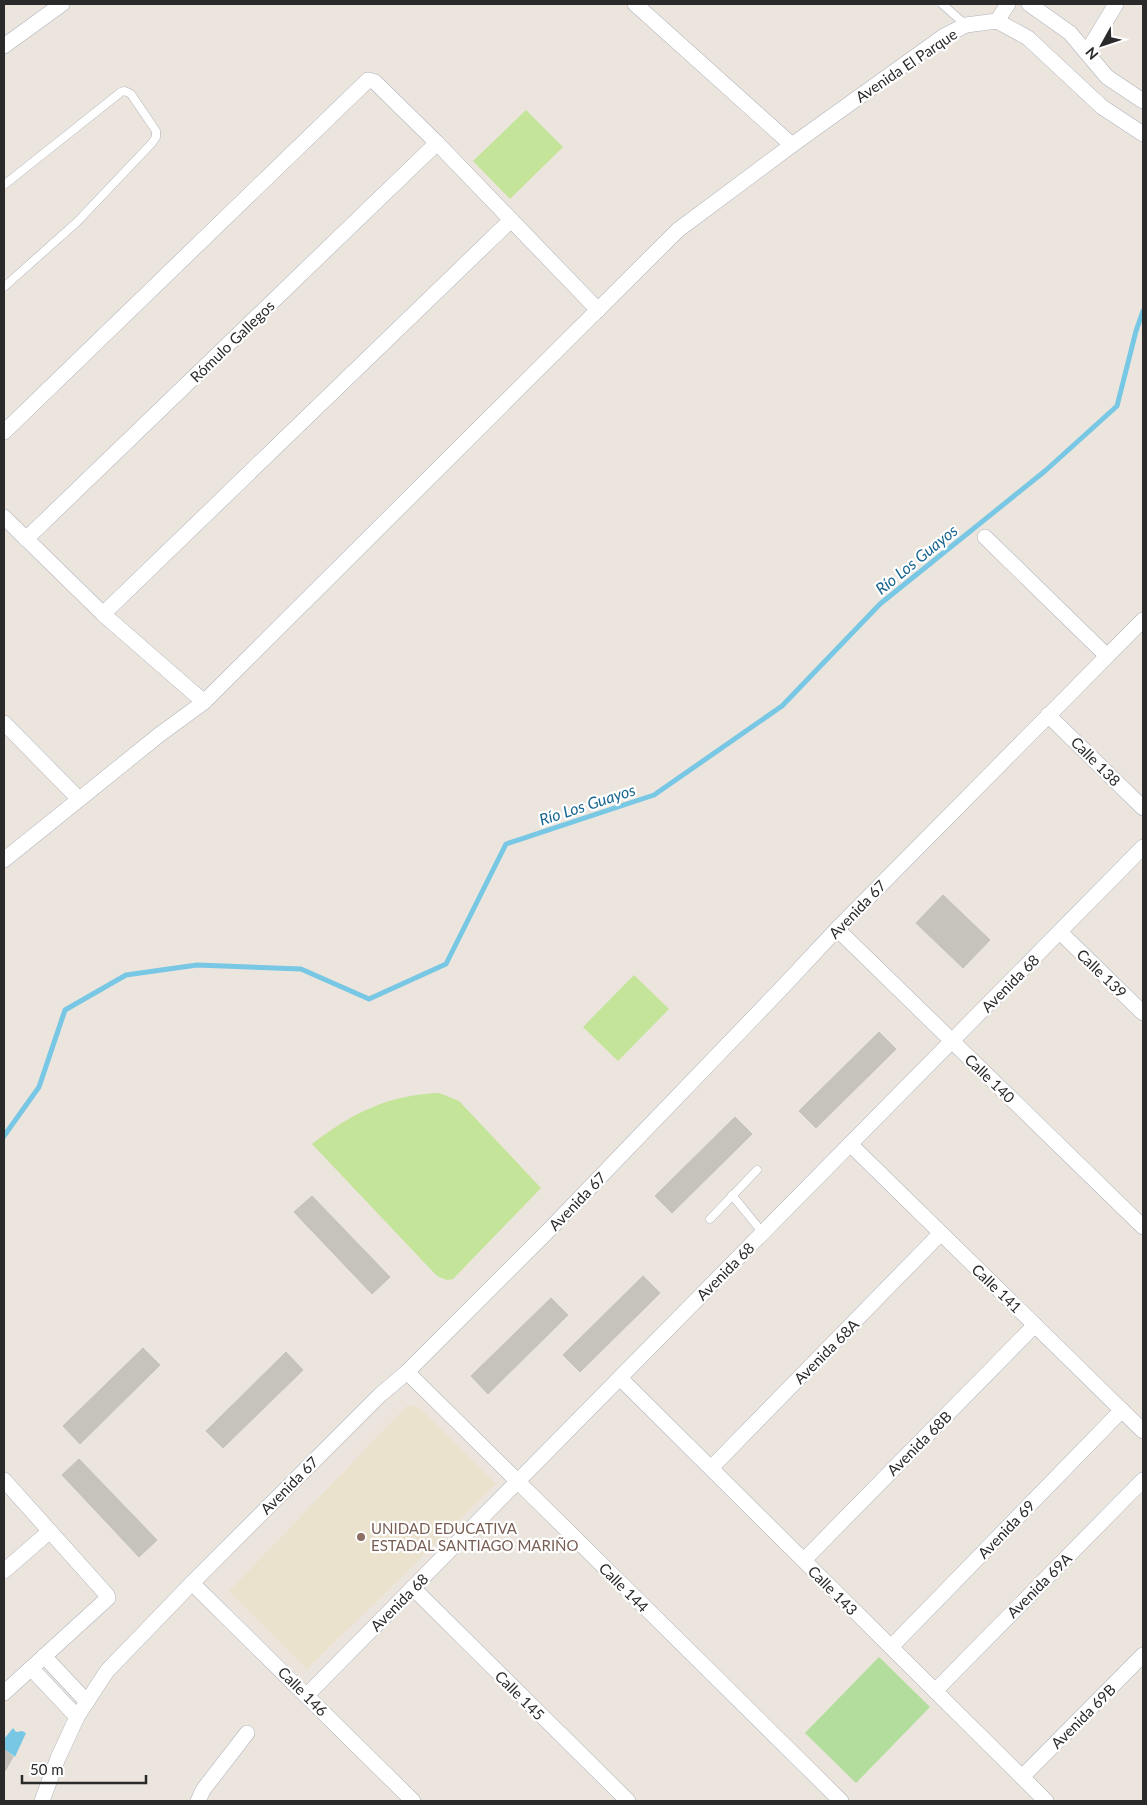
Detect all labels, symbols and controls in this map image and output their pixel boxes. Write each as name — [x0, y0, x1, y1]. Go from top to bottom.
north arrow — [1077, 20, 1127, 70]
street label: Avenida El Parque — [852, 24, 960, 106]
text: N — [1082, 44, 1102, 63]
street label: Rómulo Gallegos — [186, 296, 278, 386]
water label: Río Los Guayos — [871, 520, 961, 598]
street label: Calle 138 — [1068, 733, 1124, 789]
water label: Río Los Guayos — [537, 779, 638, 828]
street label: Avenida 67 — [825, 876, 889, 942]
street label: Calle 139 — [1073, 945, 1131, 1001]
street label: Avenida 68 — [977, 950, 1043, 1016]
street label: Calle 140 — [961, 1050, 1019, 1106]
street label: Avenida 67 — [545, 1168, 609, 1234]
street label: Avenida 68 — [692, 1238, 758, 1304]
street label: Calle 141 — [968, 1260, 1026, 1316]
street label: Avenida 68A — [790, 1314, 863, 1387]
street label: Avenida 68B — [883, 1407, 955, 1479]
street label: Avenida 67 — [256, 1452, 322, 1518]
street label: Avenida 69 — [974, 1496, 1038, 1562]
place label: UNIDAD EDUCATIVA ESTADAL SANTIAGO MARIÑO — [371, 1519, 579, 1554]
marker: UNIDAD EDUCATIVA ESTADAL SANTIAGO MARIÑO — [355, 1531, 367, 1543]
street label: Avenida 69A — [1003, 1548, 1076, 1621]
street label: Calle 144 — [596, 1559, 653, 1616]
street label: Calle 143 — [805, 1562, 861, 1618]
street label: Avenida 68 — [366, 1569, 432, 1635]
street label: Calle 146 — [275, 1663, 332, 1720]
street label: Calle 145 — [492, 1667, 548, 1723]
street label: Avenida 69B — [1047, 1680, 1119, 1752]
scale bar — [22, 1752, 146, 1784]
text: 50 m — [30, 1760, 64, 1778]

